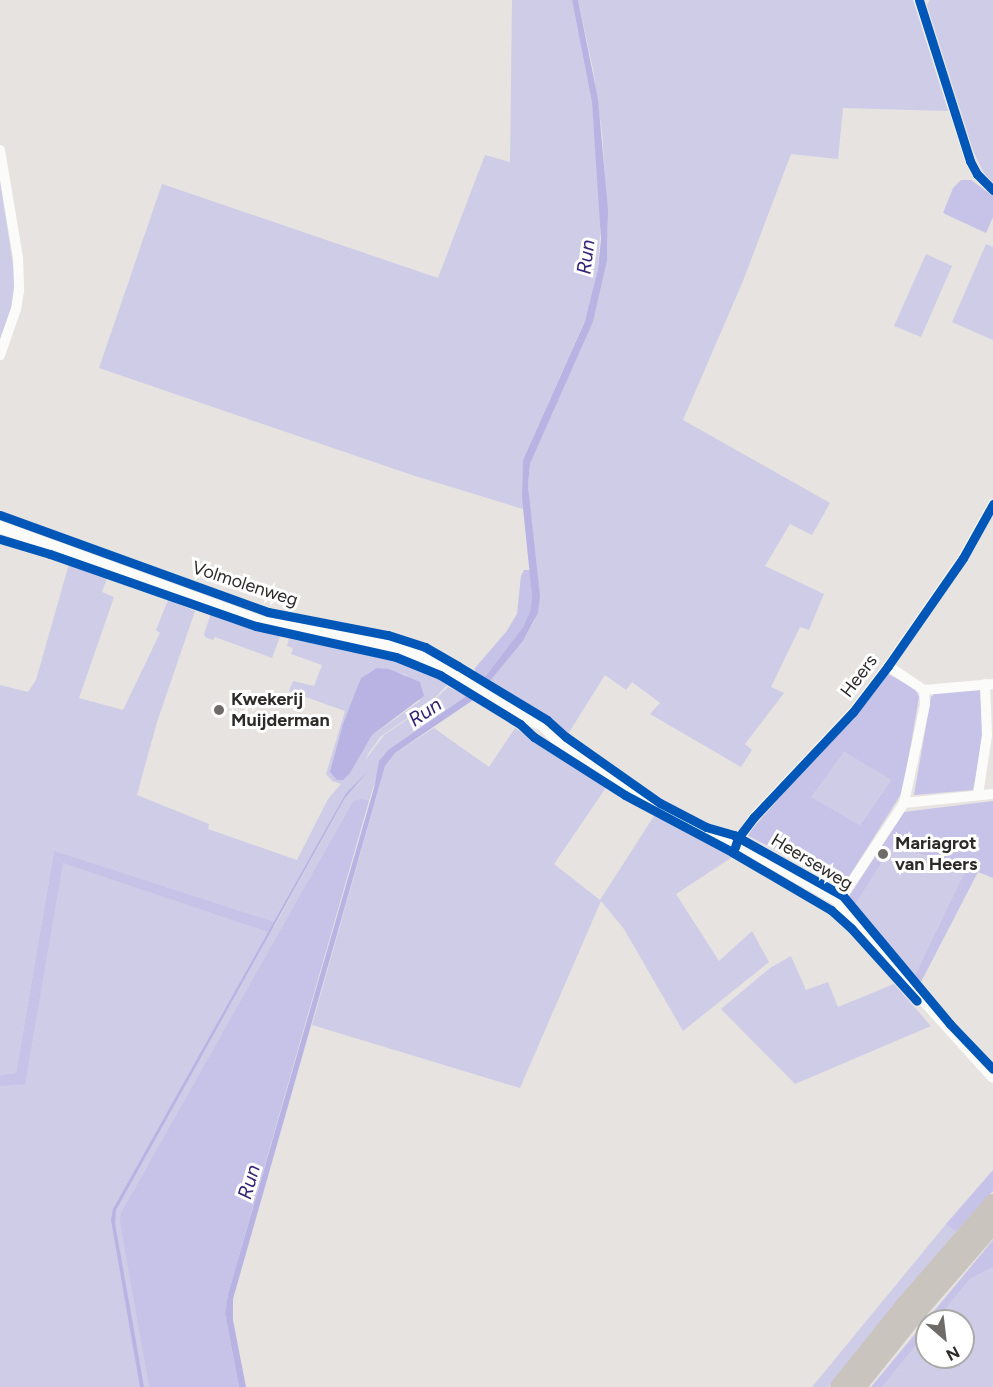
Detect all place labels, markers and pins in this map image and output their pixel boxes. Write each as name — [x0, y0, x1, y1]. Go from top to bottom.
place label: Kwekerij Muijderman — [231, 689, 330, 732]
marker: Kwekerij Muijderman — [212, 703, 226, 717]
place label: Mariagrot van Heers — [895, 833, 977, 876]
marker: Mariagrot van Heers — [876, 847, 890, 861]

